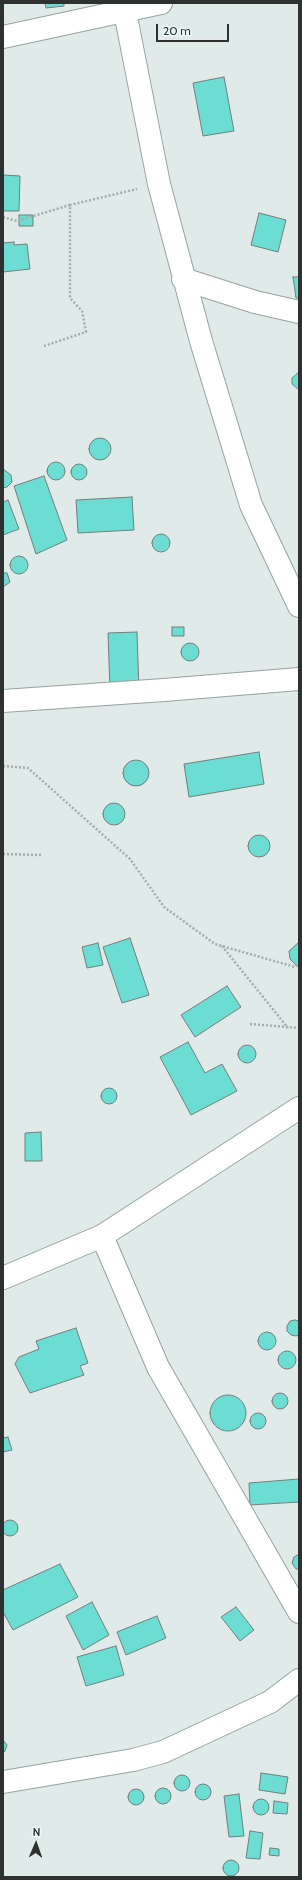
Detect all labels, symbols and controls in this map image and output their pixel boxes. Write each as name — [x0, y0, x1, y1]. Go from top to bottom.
scale bar — [158, 16, 231, 42]
text: 20 m — [163, 23, 191, 38]
north arrow — [16, 1824, 56, 1864]
text: N — [32, 1825, 41, 1839]

